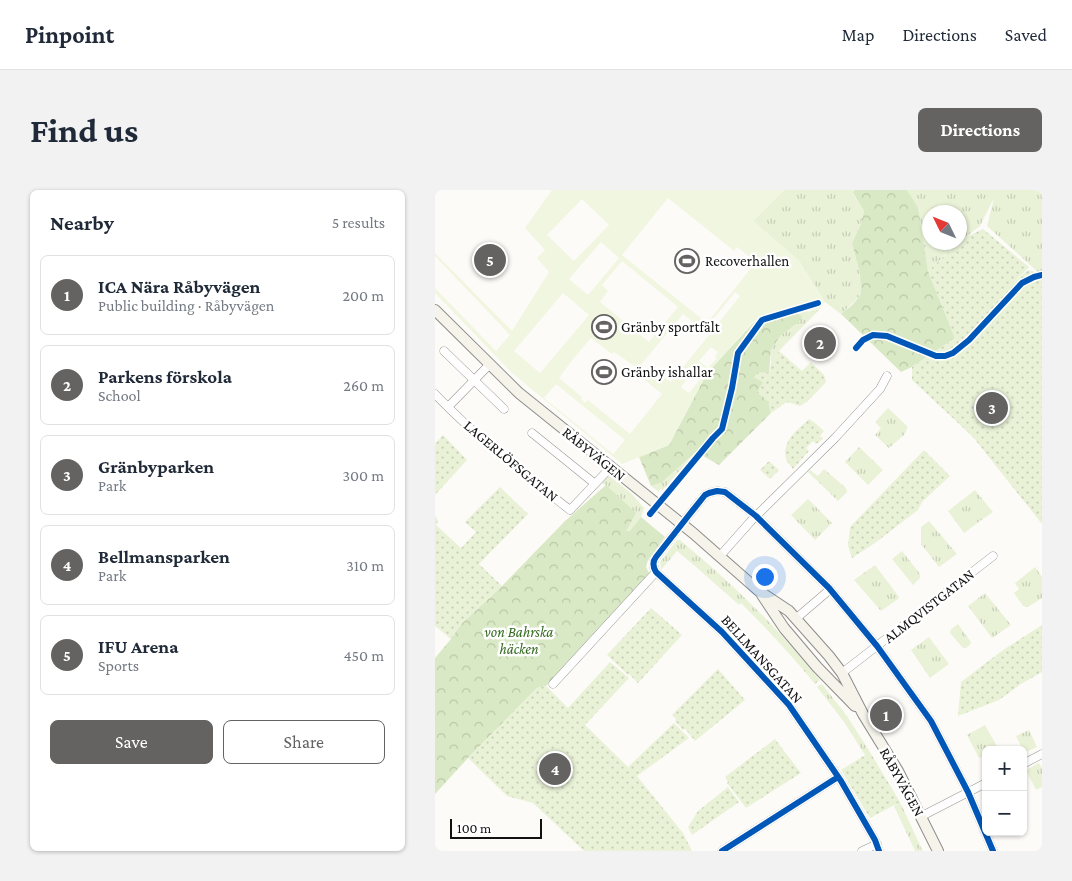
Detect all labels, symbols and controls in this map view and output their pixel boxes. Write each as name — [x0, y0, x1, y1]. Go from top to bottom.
text: Pinpoint — [25, 21, 114, 48]
text: Map — [842, 25, 874, 45]
text: Directions — [902, 25, 977, 45]
text: Saved — [1005, 25, 1047, 45]
button: Directions — [918, 108, 1042, 152]
text: Find us — [30, 111, 138, 150]
north arrow — [922, 205, 967, 250]
text: Nearby — [50, 211, 114, 235]
text: 5 results — [332, 214, 385, 231]
pin: 5 — [474, 241, 506, 279]
sports icon: Recoverhallen — [674, 248, 700, 274]
place label: Recoverhallen — [705, 253, 789, 269]
text: ICA Nära Råbyvägen — [98, 276, 261, 297]
text: 1 — [64, 287, 70, 304]
text: 200 m — [342, 287, 384, 304]
text: Public building · Råbyvägen — [98, 297, 274, 314]
sports icon: Gränby sportfält — [591, 314, 617, 340]
place label: Gränby sportfält — [621, 319, 721, 336]
pin: 2 — [804, 324, 836, 362]
sports icon: Gränby ishallar — [591, 359, 617, 385]
place label: Gränby ishallar — [621, 364, 714, 381]
text: Parkens förskola — [98, 366, 232, 387]
text: 2 — [63, 377, 71, 394]
text: 260 m — [343, 377, 384, 394]
text: School — [98, 387, 141, 404]
pin: 3 — [976, 389, 1008, 427]
street label: LAGERLÖFSGATAN — [461, 417, 561, 505]
street label: RÅBYVÄGEN — [559, 423, 629, 484]
text: Gränbyparken — [98, 456, 214, 477]
text: 3 — [63, 467, 71, 484]
text: 300 m — [342, 467, 384, 484]
text: Park — [98, 477, 126, 494]
text: Bellmansparken — [98, 546, 230, 567]
text: 4 — [63, 557, 71, 574]
text: 310 m — [346, 557, 384, 574]
your location — [752, 564, 778, 590]
street label: ALMQVISTGATAN — [881, 566, 977, 646]
text: Park — [98, 567, 126, 584]
street label: BELLMANSGATAN — [718, 612, 806, 706]
park label: von Bahrska häcken — [485, 624, 553, 657]
text: IFU Arena — [98, 636, 178, 657]
text: 5 — [63, 647, 71, 664]
text: 450 m — [343, 647, 384, 664]
text: Sports — [98, 657, 139, 674]
pin: 1 — [870, 696, 902, 734]
button: Save — [50, 720, 213, 764]
button: Share — [223, 720, 385, 764]
street label: RÅBYVÄGEN — [877, 744, 928, 819]
map controls — [982, 746, 1027, 836]
button: + — [982, 746, 1027, 791]
pin: 4 — [539, 750, 571, 788]
button: − — [982, 791, 1027, 836]
scale bar — [450, 816, 543, 839]
text: 100 m — [457, 820, 491, 836]

